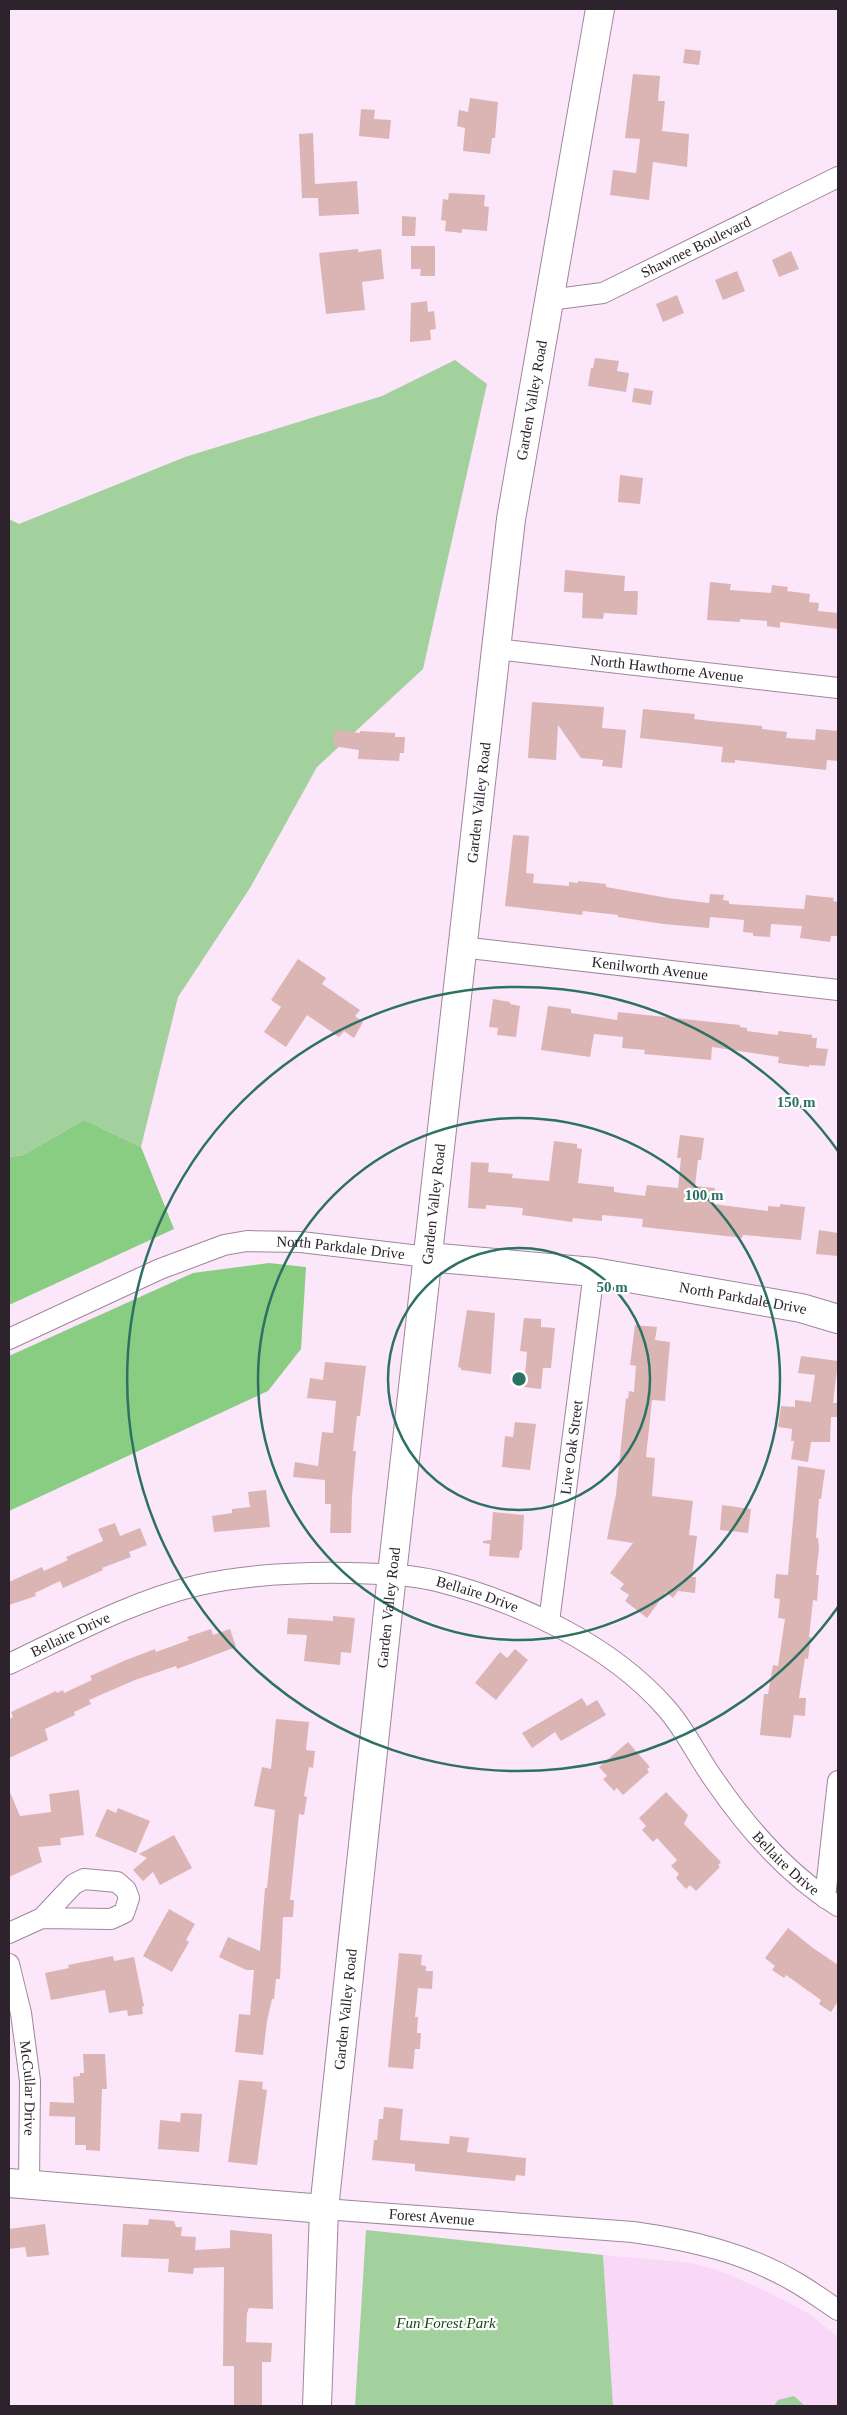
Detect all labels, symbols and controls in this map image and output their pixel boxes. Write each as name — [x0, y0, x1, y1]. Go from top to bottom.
street label: Shawnee Boulevard — [638, 213, 754, 281]
street label: Garden Valley Road — [513, 339, 550, 461]
street label: North Hawthorne Avenue — [589, 652, 745, 685]
street label: Garden Valley Road — [464, 741, 494, 864]
street label: Kenilworth Avenue — [591, 954, 709, 983]
text: 150 m — [777, 1094, 816, 1110]
street label: Garden Valley Road — [419, 1142, 448, 1265]
text: 100 m — [685, 1187, 724, 1203]
street label: North Parkdale Drive — [276, 1234, 406, 1262]
text: 50 m — [596, 1279, 628, 1295]
street label: North Parkdale Drive — [678, 1279, 809, 1317]
centre of rings — [510, 1370, 528, 1388]
street label: Live Oak Street — [557, 1398, 586, 1496]
street label: Garden Valley Road — [374, 1546, 403, 1669]
street label: Bellaire Drive — [435, 1573, 521, 1615]
street label: Bellaire Drive — [28, 1609, 113, 1660]
street label: Bellaire Drive — [749, 1828, 822, 1899]
street label: Garden Valley Road — [331, 1948, 360, 2071]
street label: McCullar Drive — [17, 2040, 38, 2136]
street label: Forest Avenue — [388, 2206, 476, 2228]
park label: Fun Forest Park — [395, 2315, 496, 2331]

